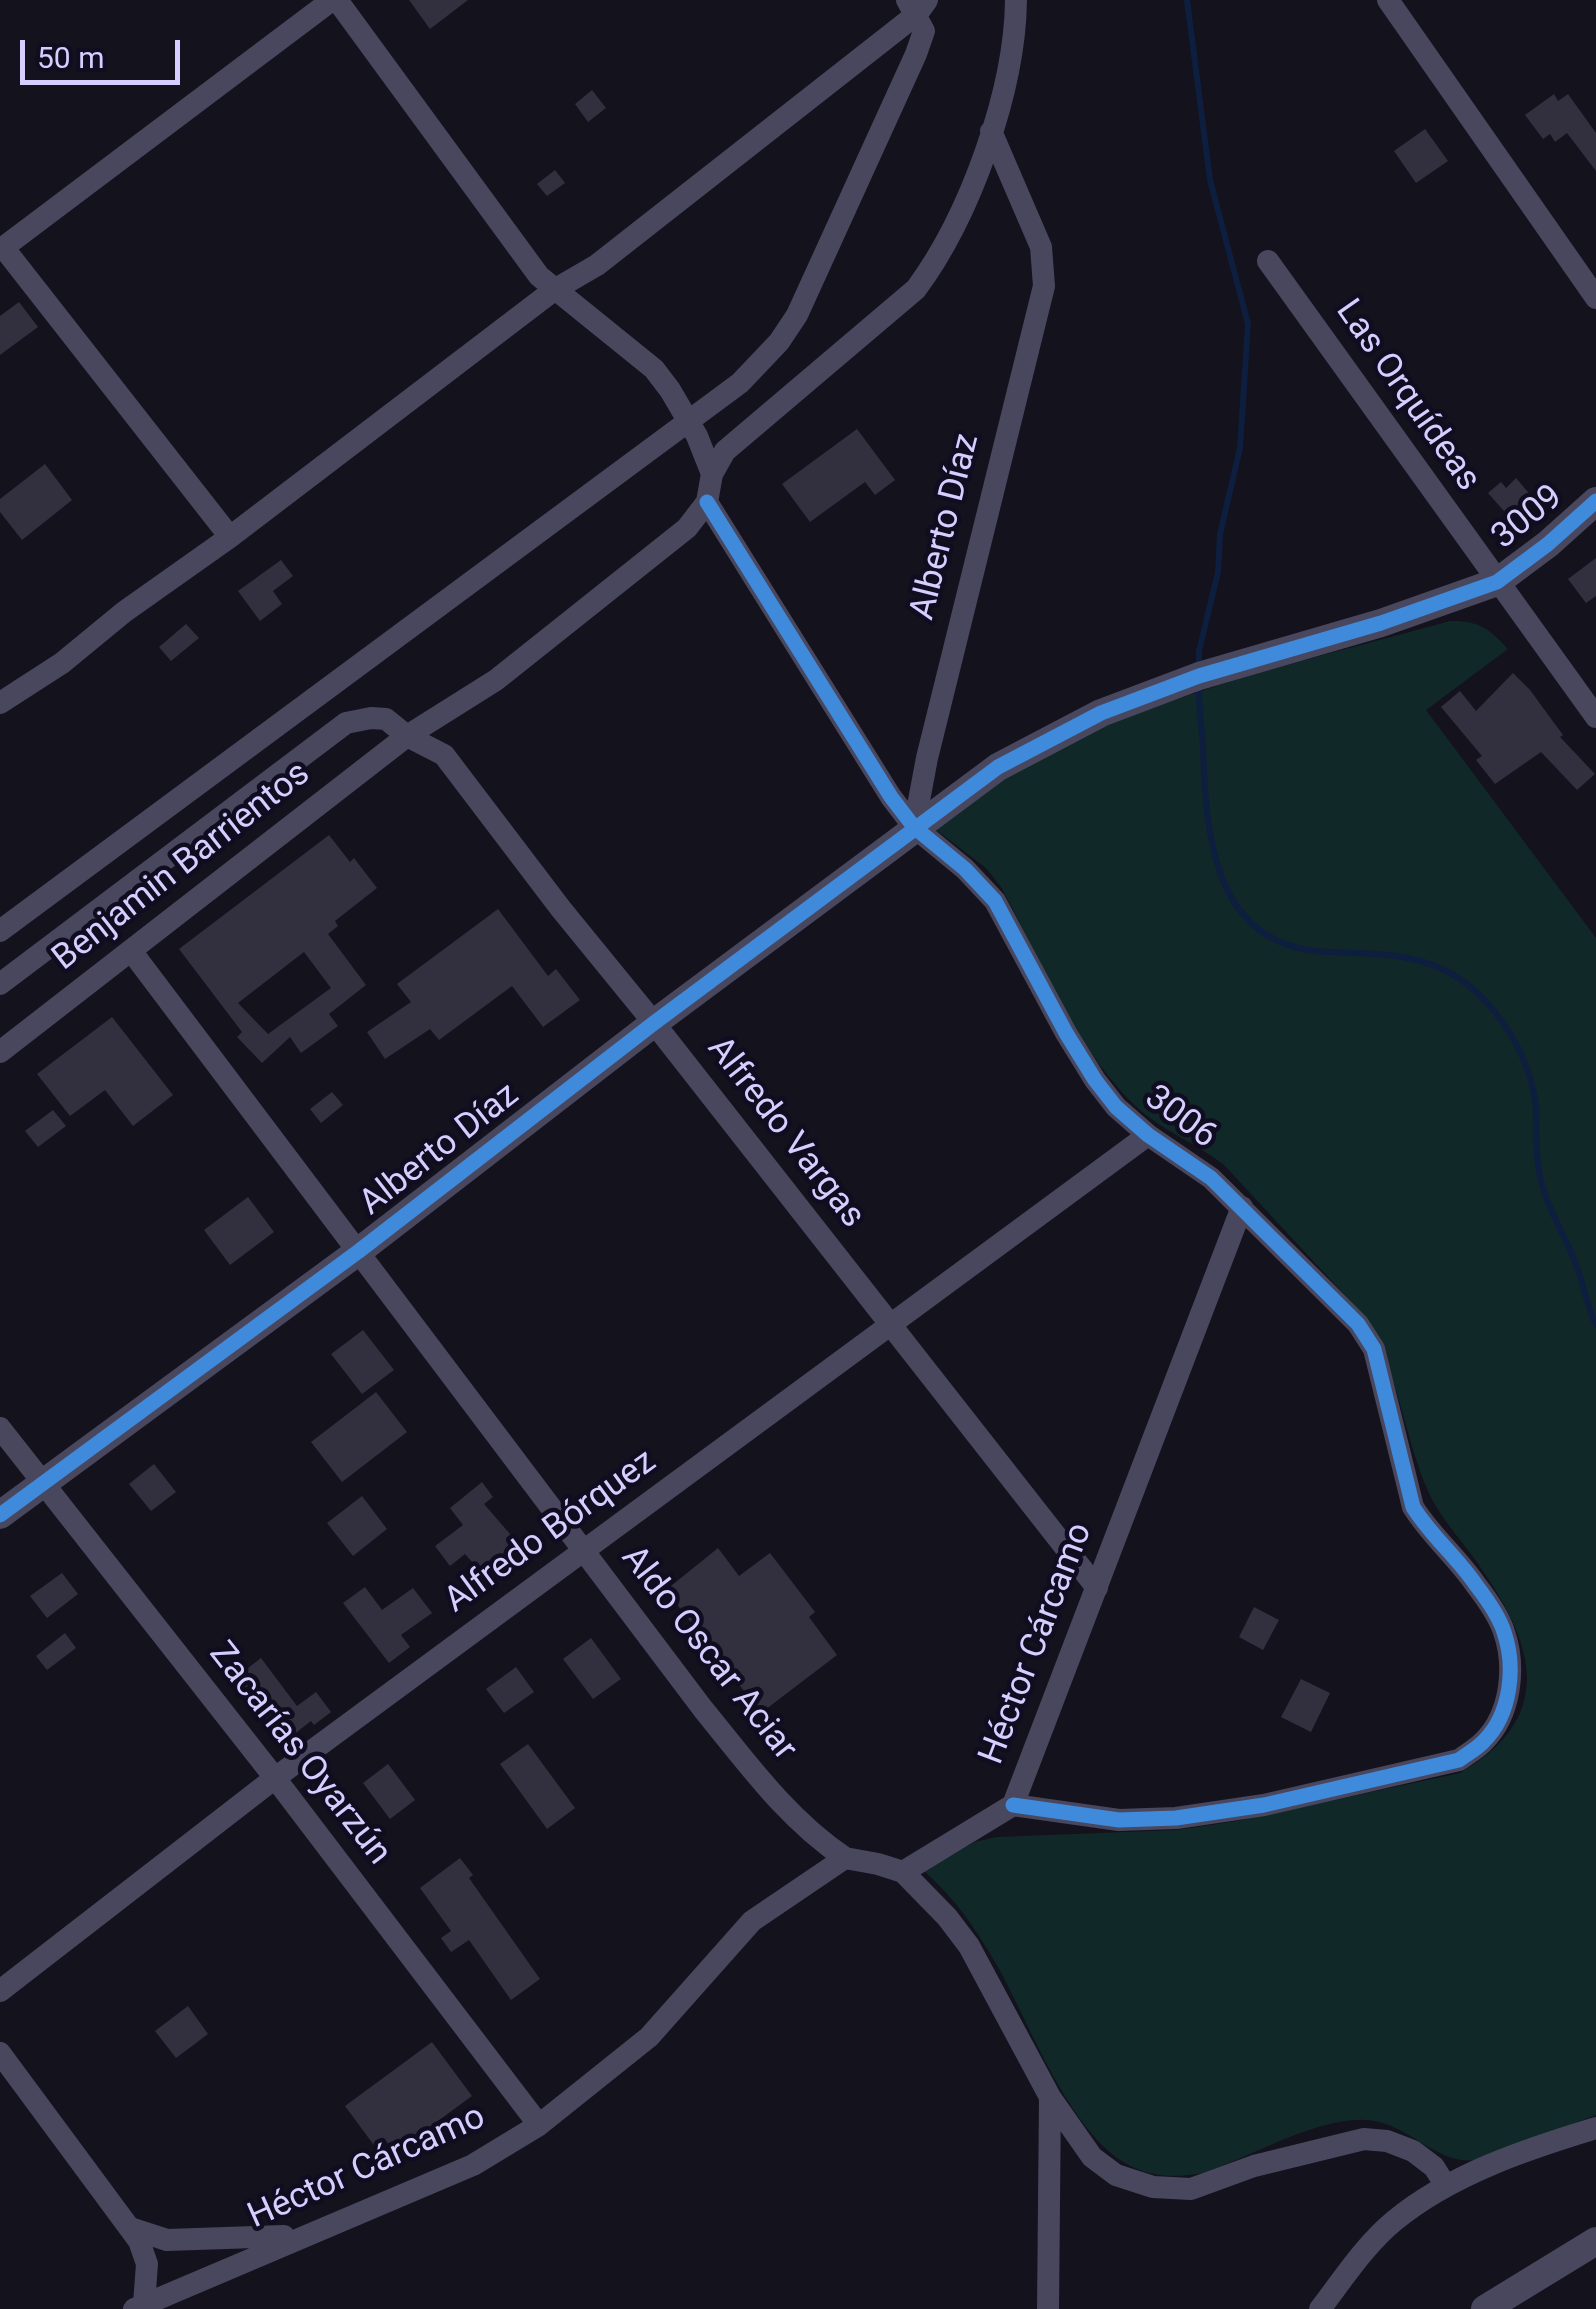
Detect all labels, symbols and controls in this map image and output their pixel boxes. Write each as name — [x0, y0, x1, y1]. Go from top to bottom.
scale bar — [25, 20, 185, 82]
text: 50 m — [37, 40, 104, 75]
street label: Las Orquídeas — [1326, 292, 1488, 500]
street label: Alberto Díaz — [903, 430, 989, 624]
street label: 3009 — [1484, 477, 1572, 559]
street label: Benjamin Barrientos — [45, 754, 319, 980]
street label: Alfredo Vargas — [697, 1029, 873, 1237]
street label: Alberto Díaz — [352, 1075, 528, 1225]
street label: 3006 — [1136, 1078, 1224, 1158]
street label: Alfredo Bórquez — [437, 1441, 665, 1623]
street label: Héctor Cárcamo — [972, 1518, 1102, 1770]
street label: Aldo Oscar Aciar — [611, 1538, 805, 1770]
street label: Zacarías Oyarzún — [199, 1634, 399, 1874]
street label: Héctor Cárcamo — [242, 2097, 492, 2239]

